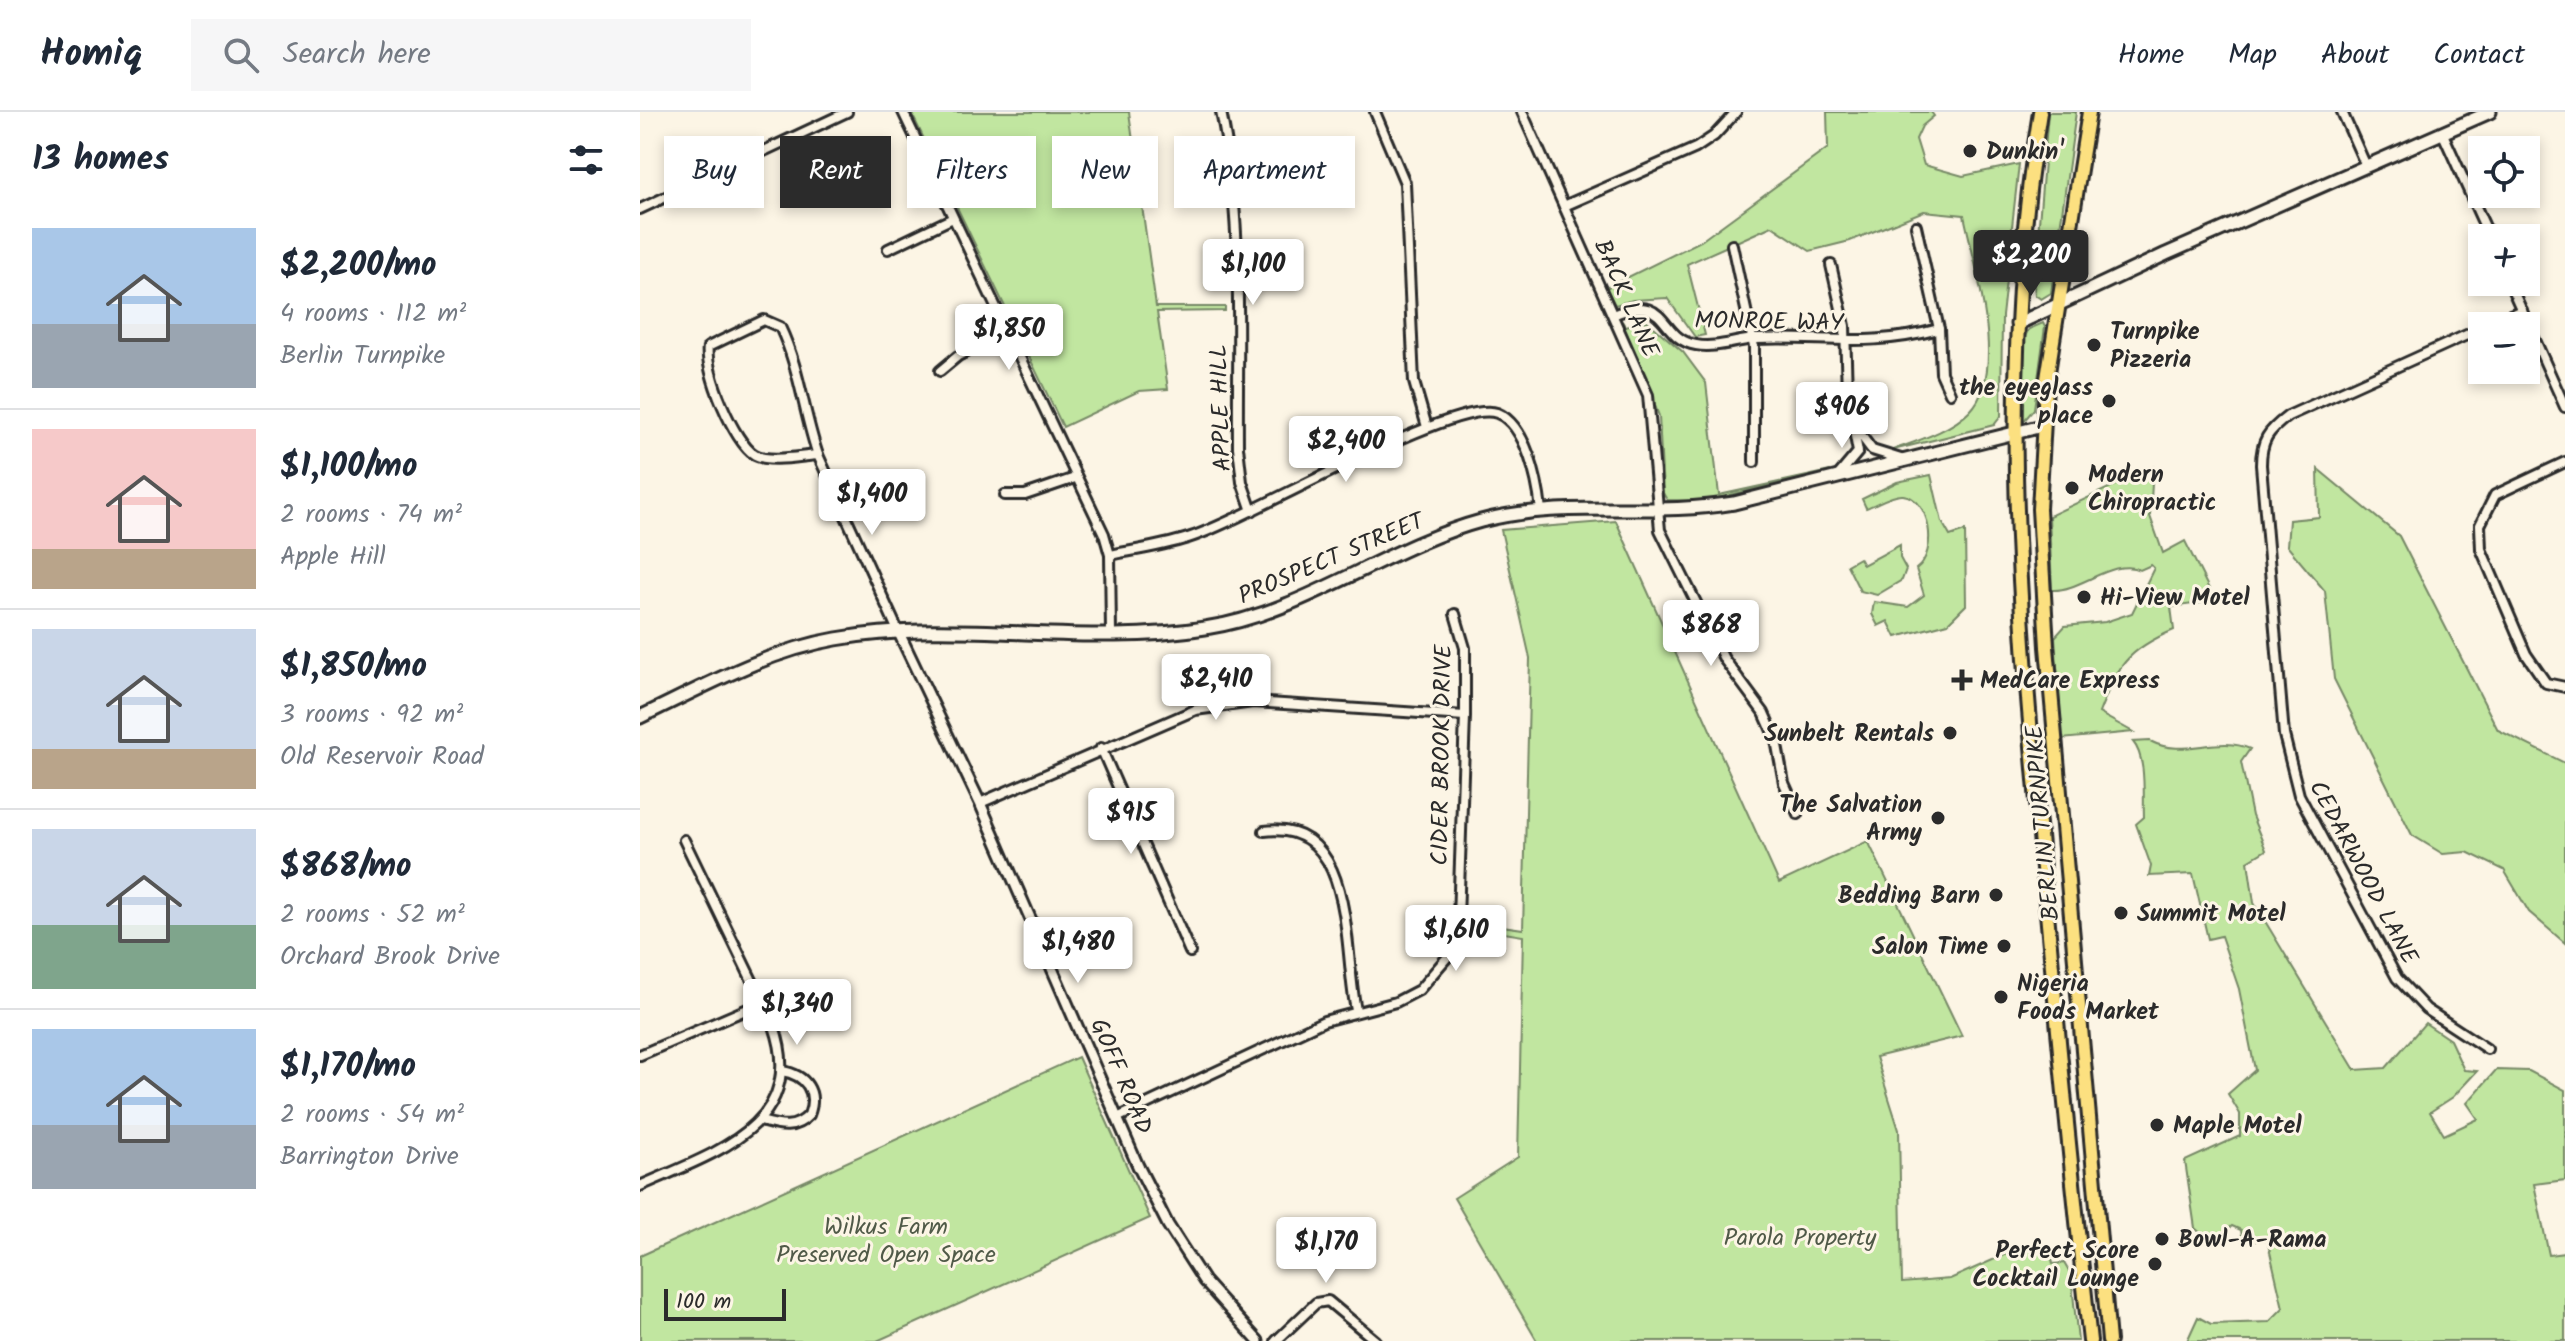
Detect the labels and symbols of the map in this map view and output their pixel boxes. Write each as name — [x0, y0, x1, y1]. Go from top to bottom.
place label: Dunkin' — [1986, 133, 2065, 172]
marker: Dunkin' — [1961, 142, 1979, 160]
pin: $2,200 — [1966, 230, 2096, 298]
street label: BACK LANE — [1582, 233, 1669, 365]
pin: $1,100 — [1188, 239, 1318, 307]
street label: MONROE WAY — [1694, 302, 1845, 343]
pin: $1,850 — [944, 304, 1074, 372]
place label: Turnpike Pizzeria — [2110, 313, 2200, 380]
marker: Turnpike Pizzeria — [2085, 336, 2103, 354]
street label: APPLE HILL — [1200, 344, 1243, 472]
place label: the eyeglass place — [1959, 369, 2093, 436]
pin: $906 — [1795, 382, 1889, 450]
marker: the eyeglass place — [2100, 392, 2118, 410]
pin: $2,400 — [1281, 416, 1411, 484]
place label: Modern Chiropractic — [2088, 456, 2217, 523]
pin: $1,400 — [807, 469, 937, 537]
marker: Modern Chiropractic — [2063, 479, 2081, 497]
street label: PROSPECT STREET — [1232, 502, 1433, 616]
place label: Hi-View Motel — [2100, 579, 2250, 618]
marker: Hi-View Motel — [2075, 588, 2093, 606]
pin: $868 — [1664, 600, 1758, 668]
street label: CIDER BROOK DRIVE — [1421, 643, 1464, 866]
pin: $2,410 — [1151, 654, 1281, 722]
place label: MedCare Express — [1980, 662, 2160, 701]
marker: MedCare Express — [1951, 669, 1973, 691]
place label: Sunbelt Rentals — [1764, 715, 1934, 754]
street label: BERLIN TURNPIKE — [2015, 723, 2071, 922]
marker: Sunbelt Rentals — [1941, 724, 1959, 742]
street label: CEDARWOOD LANE — [2298, 774, 2428, 973]
place label: The Salvation Army — [1779, 786, 1923, 853]
pin: $915 — [1084, 788, 1178, 856]
marker: The Salvation Army — [1929, 809, 1947, 827]
place label: Bedding Barn — [1838, 877, 1980, 916]
marker: Bedding Barn — [1987, 886, 2005, 904]
place label: Summit Motel — [2137, 895, 2286, 934]
marker: Summit Motel — [2112, 904, 2130, 922]
pin: $1,610 — [1391, 905, 1521, 973]
pin: $1,480 — [1013, 917, 1143, 985]
place label: Salon Time — [1872, 928, 1988, 967]
marker: Salon Time — [1995, 937, 2013, 955]
place label: Nigeria Foods Market — [2017, 965, 2160, 1032]
pin: $1,340 — [732, 979, 862, 1047]
marker: Nigeria Foods Market — [1992, 988, 2010, 1006]
street label: GOFF ROAD — [1079, 1012, 1163, 1141]
place label: Maple Motel — [2173, 1107, 2302, 1146]
marker: Maple Motel — [2148, 1116, 2166, 1134]
park label: Wilkus Farm Preserved Open Space — [776, 1208, 996, 1275]
pin: $1,170 — [1261, 1217, 1391, 1285]
park label: Parola Property — [1724, 1219, 1877, 1258]
place label: Bowl-A-Rama — [2178, 1221, 2327, 1260]
marker: Bowl-A-Rama — [2153, 1230, 2171, 1248]
place label: Perfect Score Cocktail Lounge — [1972, 1232, 2139, 1299]
marker: Perfect Score Cocktail Lounge — [2146, 1255, 2164, 1273]
scale bar — [664, 1285, 786, 1321]

